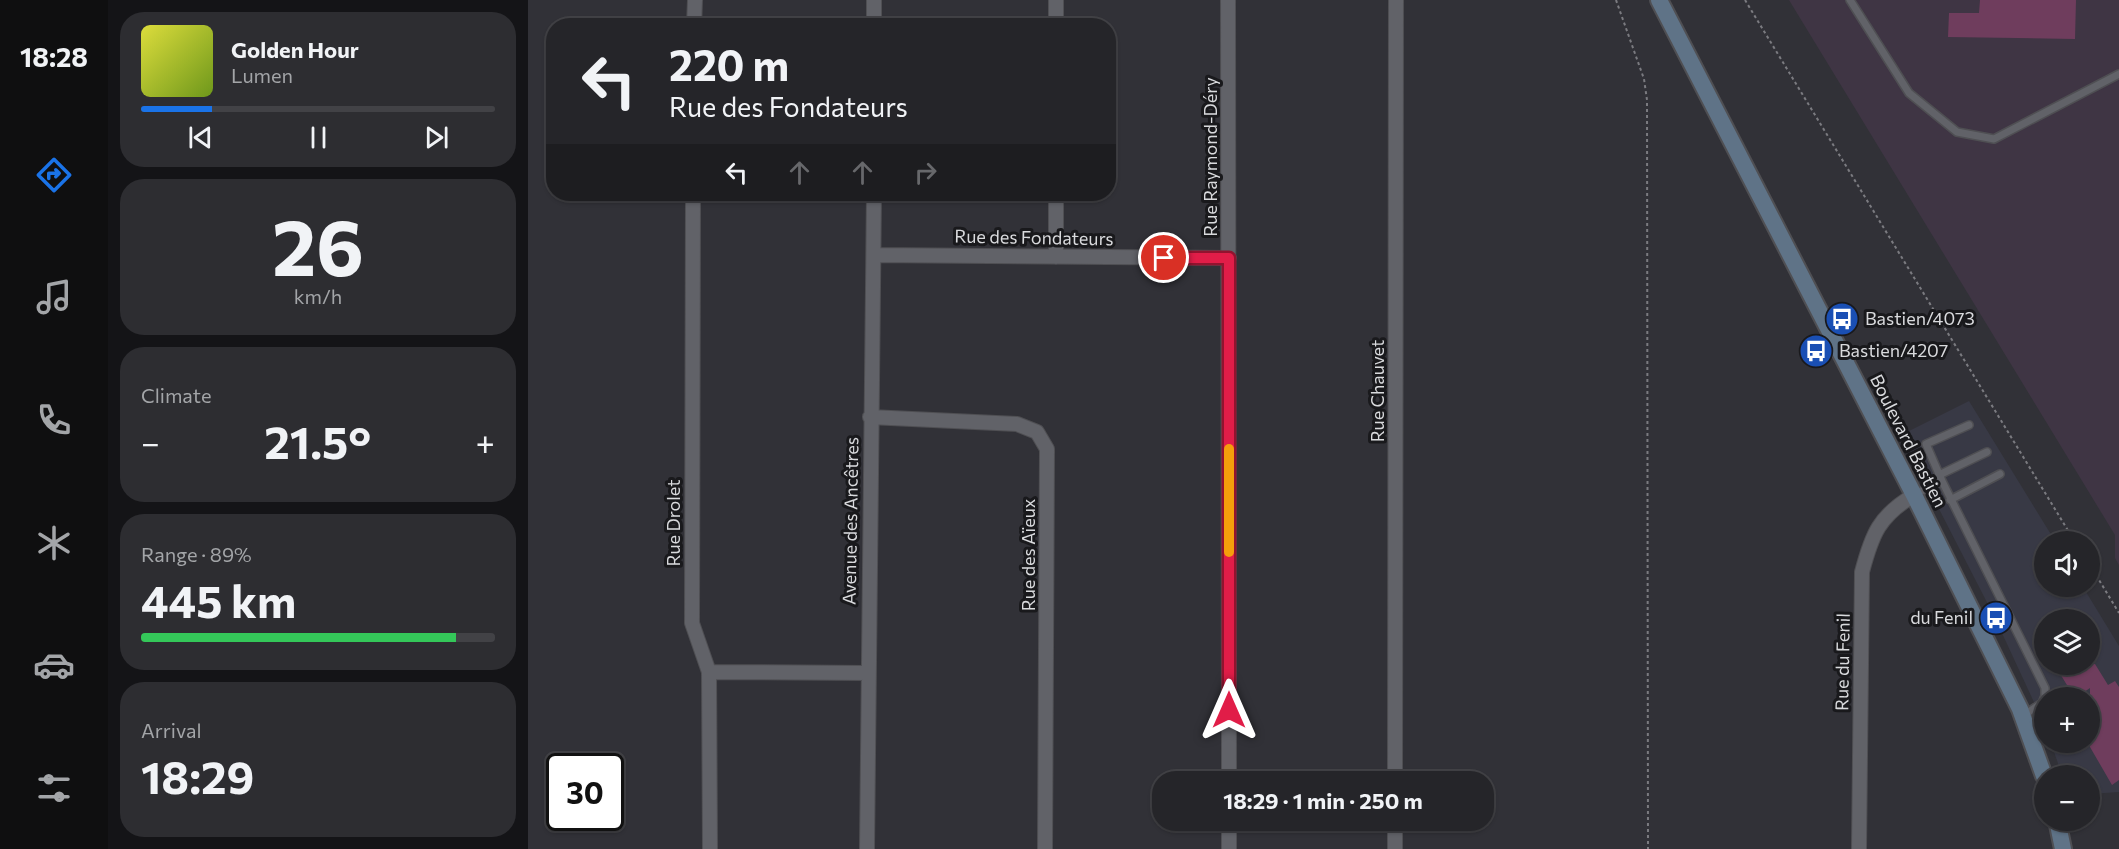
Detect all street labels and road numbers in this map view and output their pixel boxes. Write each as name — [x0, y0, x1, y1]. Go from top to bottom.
street label: Rue Raymond-Déry — [1199, 77, 1221, 237]
street label: Rue des Fondateurs — [954, 225, 1114, 249]
street label: Rue Chauvet — [1366, 340, 1388, 442]
street label: Boulevard Bastien — [1866, 370, 1952, 511]
street label: Avenue des Ancêtres — [838, 437, 862, 605]
street label: Rue Drolet — [662, 479, 684, 567]
street label: Rue des Aïeux — [1017, 498, 1039, 611]
street label: Rue du Fenil — [1830, 613, 1854, 711]

